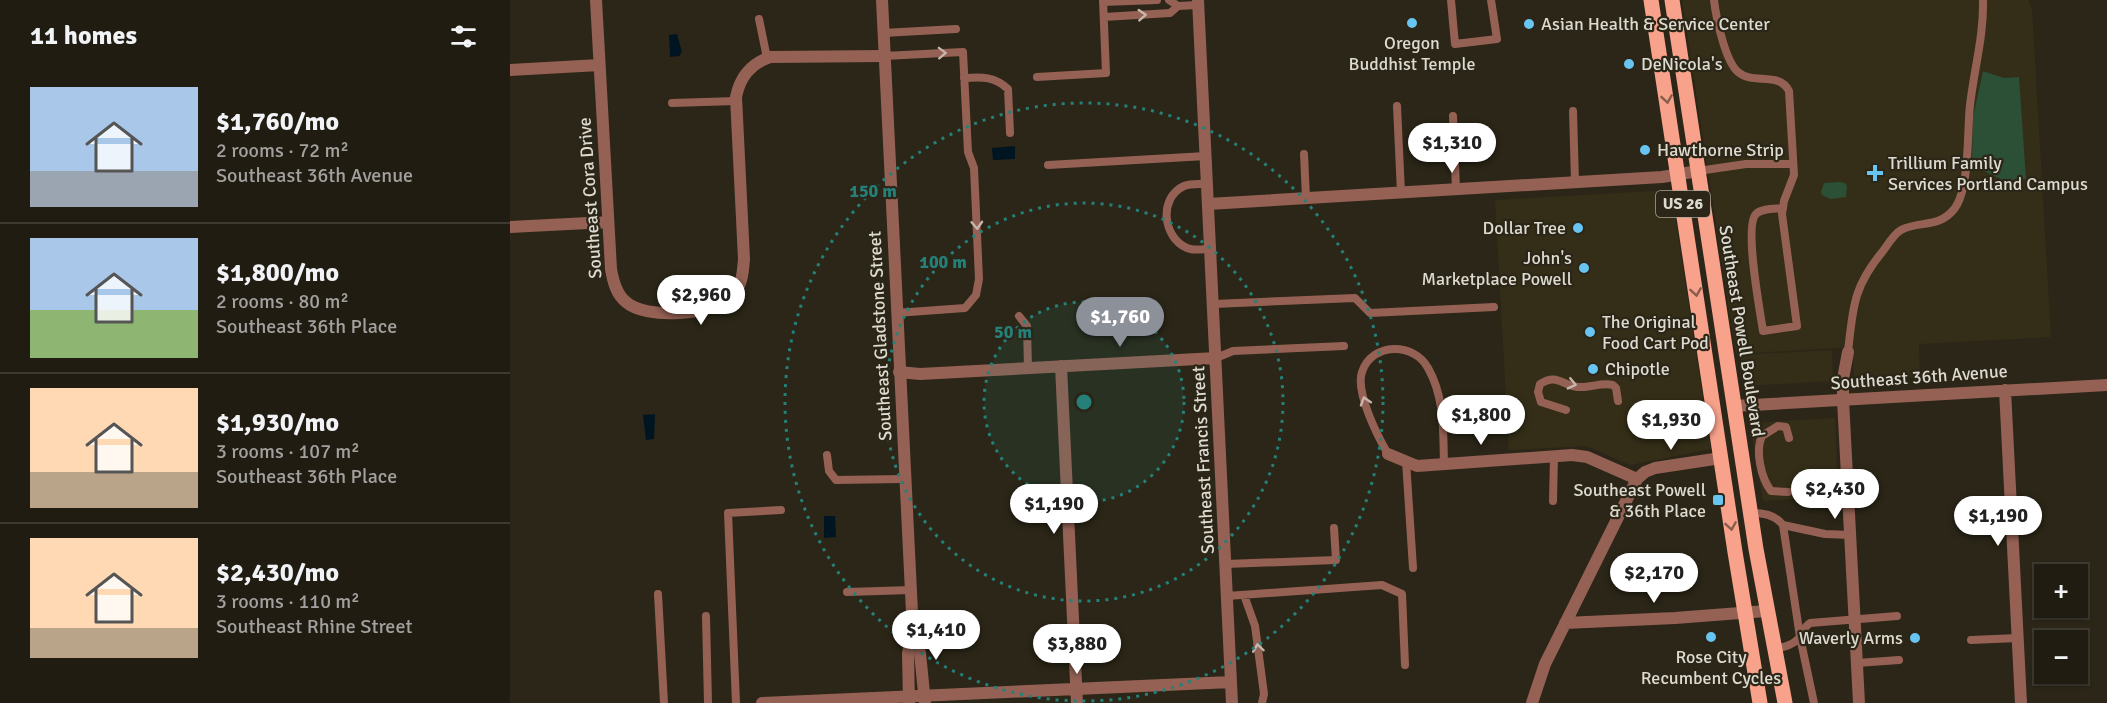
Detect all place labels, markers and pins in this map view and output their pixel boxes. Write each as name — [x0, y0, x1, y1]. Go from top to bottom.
place label: Asian Health & Service Center — [1541, 13, 1770, 35]
marker: Oregon Buddhist Temple — [1405, 16, 1419, 30]
marker: Asian Health & Service Center — [1522, 17, 1536, 31]
place label: Oregon Buddhist Temple — [1349, 32, 1476, 75]
place label: DeNicola's — [1641, 53, 1723, 75]
marker: DeNicola's — [1622, 57, 1636, 71]
pin: $1,310 — [1403, 123, 1501, 174]
place label: Hawthorne Strip — [1657, 139, 1784, 161]
marker: Hawthorne Strip — [1638, 143, 1652, 157]
place label: Trillium Family Services Portland Campus — [1888, 152, 2088, 195]
marker: Trillium Family Services Portland Campus — [1866, 164, 1884, 182]
place label: Dollar Tree — [1483, 217, 1566, 239]
marker: Dollar Tree — [1571, 221, 1585, 235]
place label: John's Marketplace Powell — [1421, 247, 1572, 290]
marker: John's Marketplace Powell — [1577, 261, 1591, 275]
pin: $2,960 — [652, 275, 750, 326]
pin: $1,760 — [1071, 297, 1169, 348]
place label: The Original Food Cart Pod — [1602, 311, 1709, 354]
marker: The Original Food Cart Pod — [1583, 325, 1597, 339]
place label: Chipotle — [1605, 358, 1670, 380]
marker: Chipotle — [1586, 362, 1600, 376]
centre of rings — [1074, 392, 1094, 412]
pin: $1,800 — [1432, 395, 1530, 446]
pin: $1,930 — [1622, 400, 1720, 451]
pin: $2,430 — [1786, 469, 1884, 520]
place label: Southeast Powell & 36th Place — [1573, 479, 1706, 522]
pin: $1,190 — [1005, 484, 1103, 535]
marker: Southeast Powell & 36th Place — [1711, 493, 1725, 507]
pin: $1,190 — [1949, 496, 2047, 547]
pin: $2,170 — [1605, 553, 1703, 604]
pin: $1,410 — [887, 610, 985, 661]
pin: $3,880 — [1028, 624, 1126, 675]
place label: Waverly Arms — [1799, 627, 1903, 649]
marker: Rose City Recumbent Cycles — [1704, 630, 1718, 644]
marker: Waverly Arms — [1908, 631, 1922, 645]
place label: Rose City Recumbent Cycles — [1641, 646, 1781, 689]

